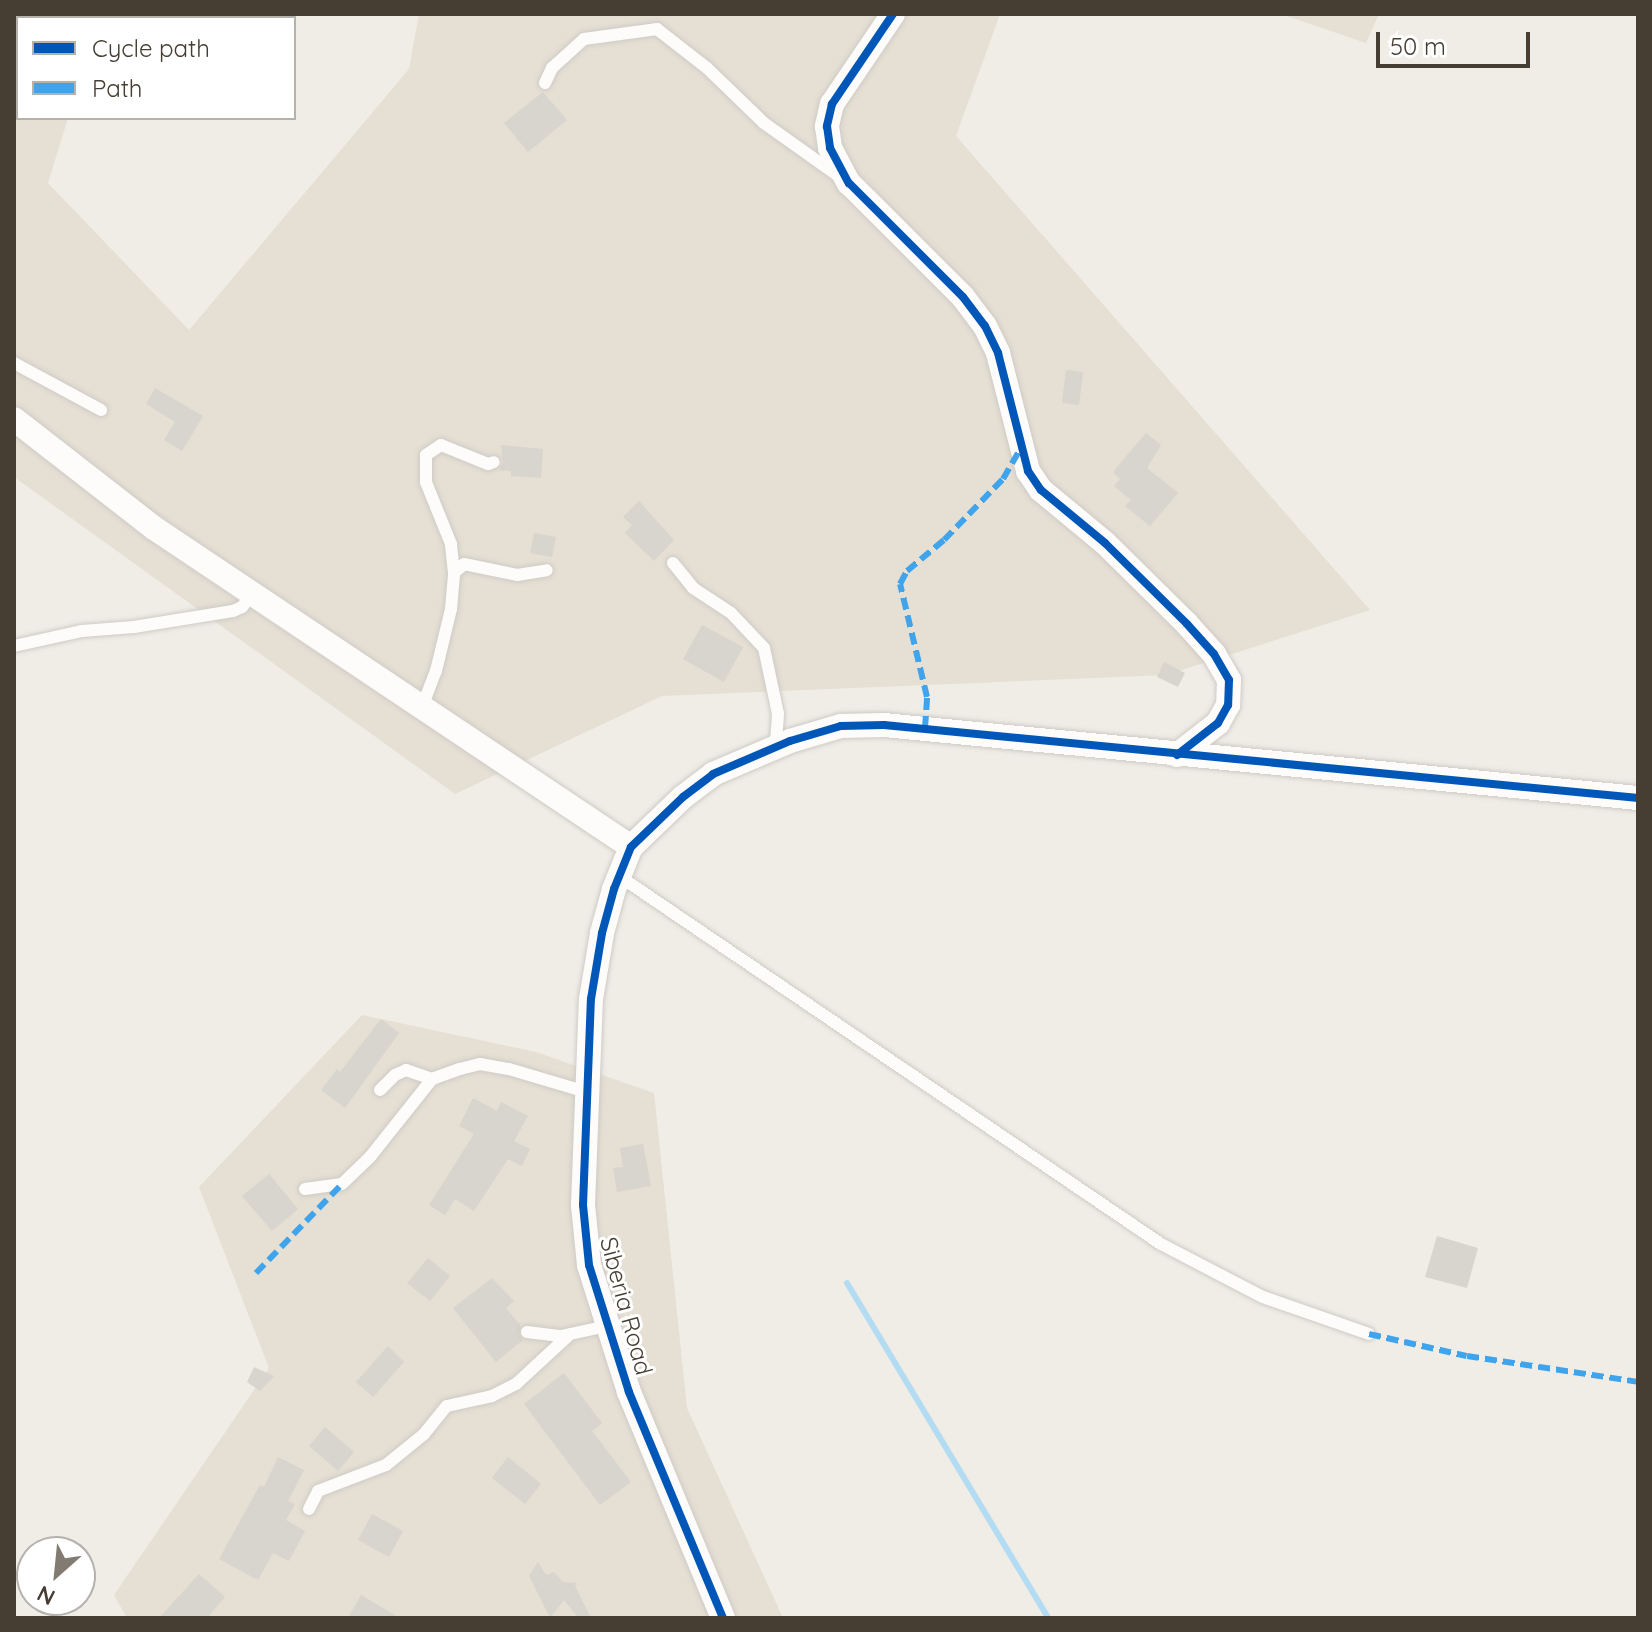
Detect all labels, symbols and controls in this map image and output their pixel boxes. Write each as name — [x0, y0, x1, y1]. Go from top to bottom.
legend — [16, 16, 296, 120]
scale bar — [1380, 16, 1534, 66]
text: 50 m — [1390, 31, 1446, 61]
text: Cycle path — [92, 33, 210, 63]
text: Path — [92, 73, 143, 103]
street label: Siberia Road — [594, 1234, 658, 1378]
north arrow — [16, 1536, 96, 1616]
text: N — [32, 1579, 60, 1612]

